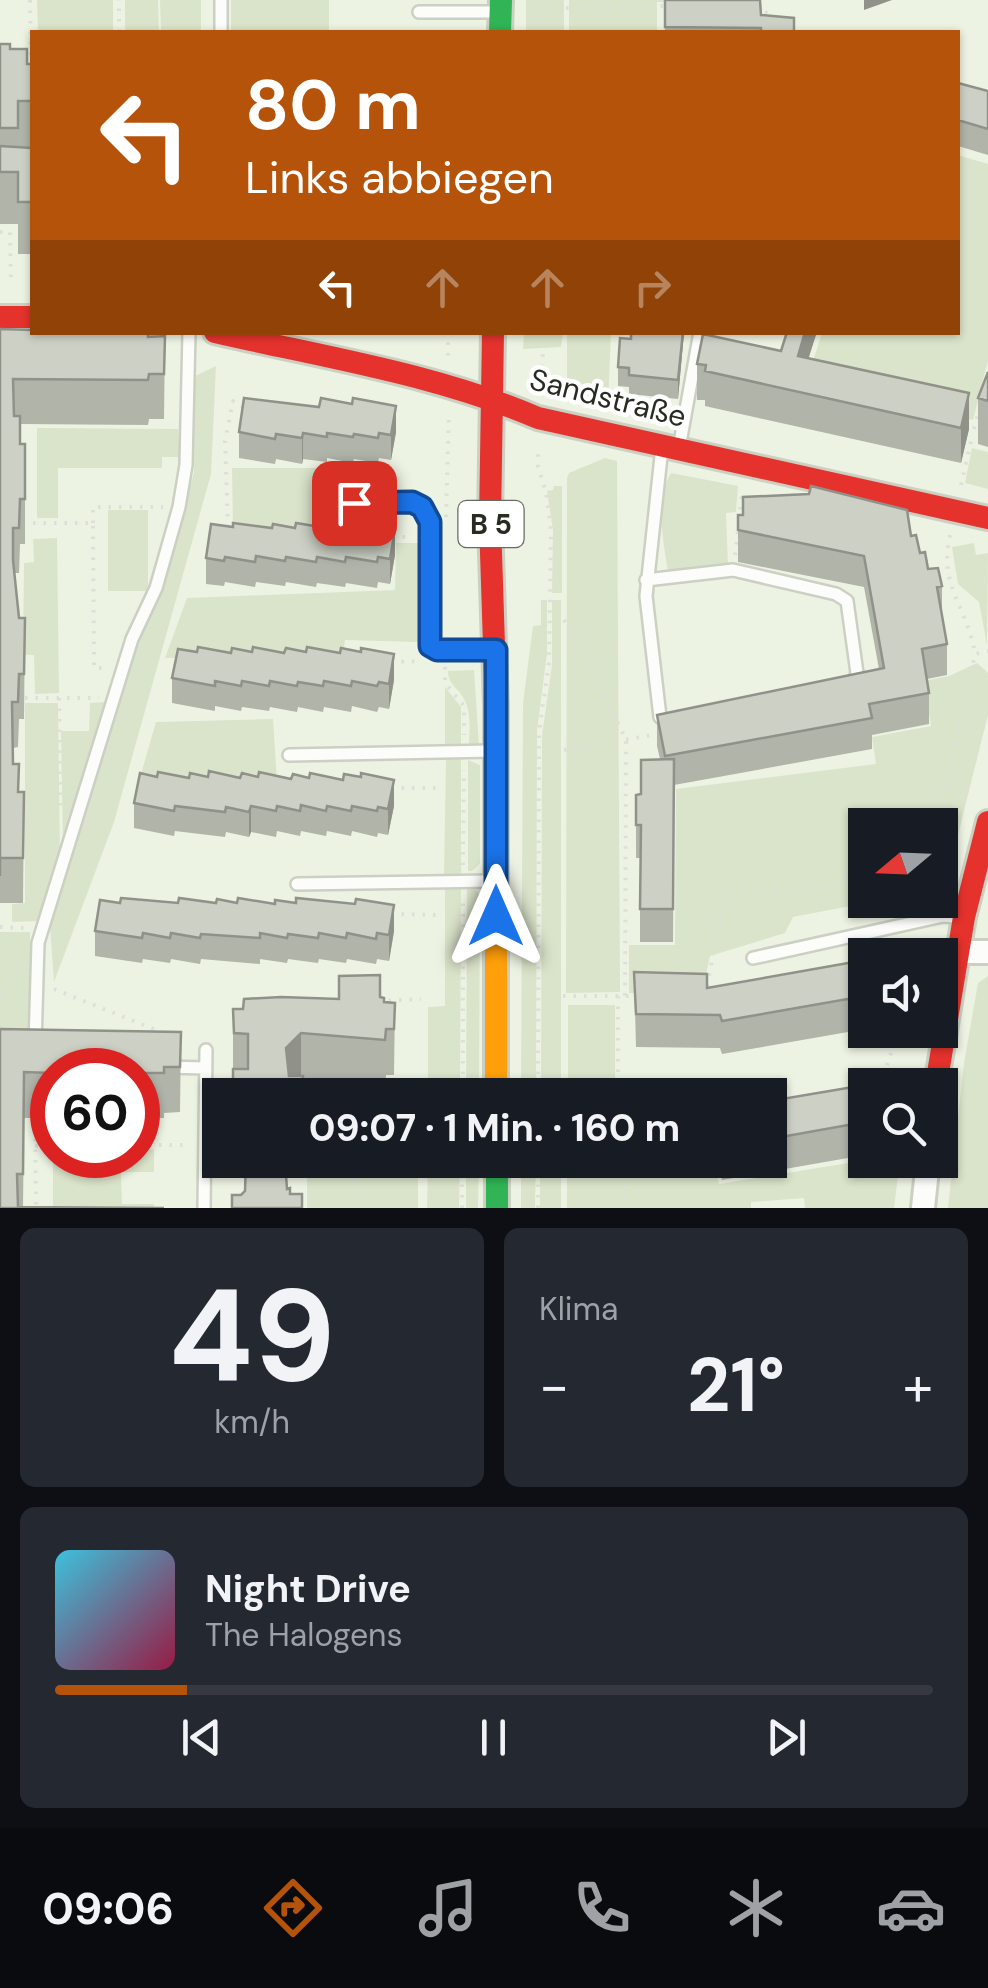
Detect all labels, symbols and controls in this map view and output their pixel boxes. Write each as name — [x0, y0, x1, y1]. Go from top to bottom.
text: 80 m — [245, 60, 421, 151]
icon: left — [80, 70, 210, 200]
text: Links abbiegen — [245, 148, 554, 207]
icon: left — [310, 260, 365, 315]
icon: ahead — [415, 260, 470, 315]
icon: ahead — [520, 260, 575, 315]
icon: right — [625, 260, 680, 315]
street label: Sandstraße — [526, 359, 690, 436]
pin — [312, 461, 397, 546]
icon: arrive — [327, 476, 382, 531]
road number: B 5 — [458, 501, 524, 547]
north arrow — [848, 808, 958, 918]
map controls — [848, 808, 958, 1178]
position arrow — [444, 864, 548, 968]
button: sound — [848, 938, 958, 1048]
speed limit sign: 60 — [30, 1048, 160, 1178]
button: search — [848, 1068, 958, 1178]
text: 09:07 · 1 Min. · 160 m — [309, 1103, 680, 1153]
text: 49 — [168, 1251, 336, 1420]
text: Klima — [539, 1288, 618, 1330]
text: 21° — [687, 1337, 785, 1434]
text: − — [539, 1350, 569, 1422]
text: + — [903, 1350, 933, 1422]
text: km/h — [214, 1401, 290, 1443]
text: Night Drive — [205, 1564, 411, 1614]
text: The Halogens — [205, 1614, 403, 1656]
icon: previous — [174, 1710, 229, 1765]
icon: pause — [466, 1710, 521, 1765]
icon: next — [759, 1710, 814, 1765]
icon: directions — [258, 1873, 328, 1943]
icon: music — [413, 1873, 483, 1943]
icon: phone — [567, 1873, 637, 1943]
icon: climate — [721, 1873, 791, 1943]
icon: car — [876, 1873, 946, 1943]
text: 09:06 — [42, 1879, 174, 1938]

